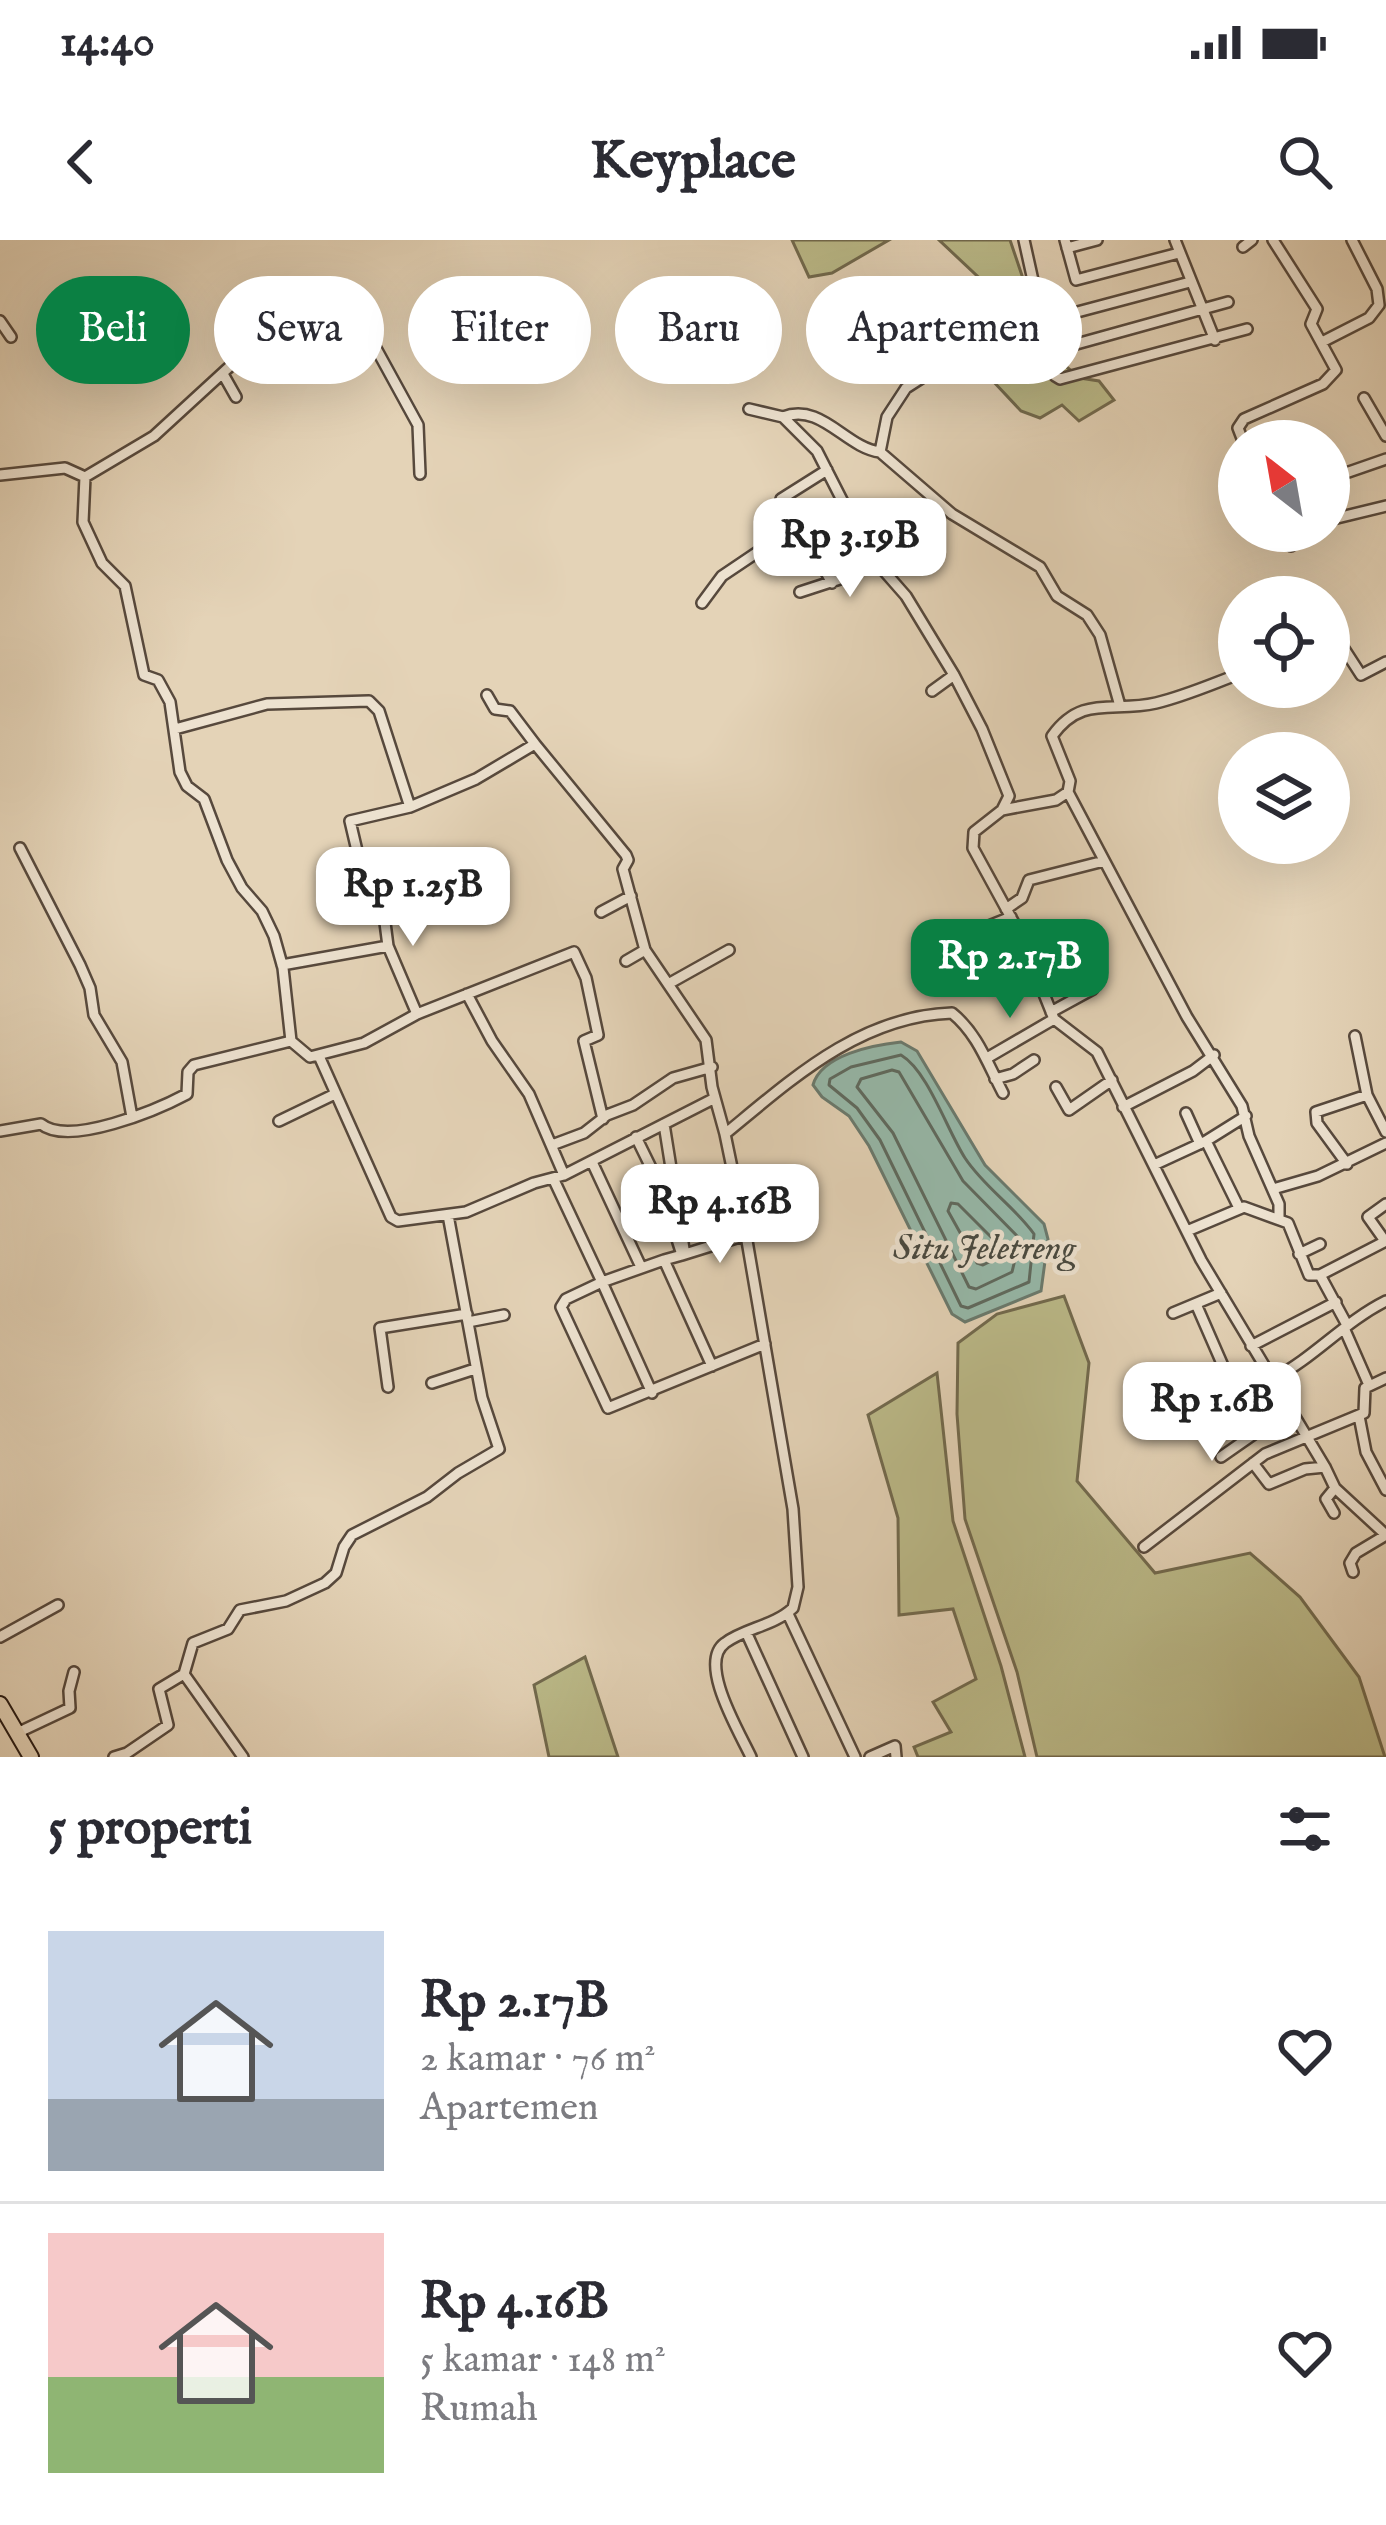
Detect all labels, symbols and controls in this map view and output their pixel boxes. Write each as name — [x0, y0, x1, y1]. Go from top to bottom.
text: 14:40 — [60, 14, 155, 71]
text: Keyplace — [590, 128, 796, 197]
icon: back — [48, 129, 114, 195]
icon: search — [1272, 129, 1338, 195]
chip: Beli — [36, 276, 190, 384]
chip: Sewa — [214, 276, 384, 384]
chip: Filter — [408, 276, 591, 384]
chip: Baru — [615, 276, 782, 384]
chip: Apartemen — [806, 276, 1082, 384]
north arrow — [1218, 420, 1350, 552]
map controls — [1218, 420, 1350, 864]
pin: Rp 3.19B — [726, 498, 974, 600]
text: Rp 3.19B — [780, 512, 920, 561]
button: locate — [1218, 576, 1350, 708]
button: layers — [1218, 732, 1350, 864]
pin: Rp 1.25B — [289, 847, 537, 949]
text: Rp 1.25B — [343, 861, 483, 910]
pin: Rp 2.17B — [886, 919, 1134, 1021]
text: Rp 2.17B — [938, 933, 1082, 982]
pin: Rp 4.16B — [596, 1164, 844, 1266]
text: Rp 4.16B — [648, 1178, 792, 1227]
water label: Situ Jeletreng — [893, 1226, 1077, 1272]
pin: Rp 1.6B — [1101, 1362, 1323, 1464]
text: Rp 1.6B — [1150, 1376, 1274, 1425]
icon: filters — [1272, 1796, 1338, 1862]
text: 5 properti — [48, 1797, 252, 1862]
text: Rp 2.17B — [420, 1970, 609, 2035]
icon: home — [144, 1979, 288, 2123]
icon: heart — [1272, 2018, 1338, 2084]
text: 2 kamar · 76 m² — [420, 2035, 656, 2084]
text: Apartemen — [420, 2084, 599, 2133]
text: Rp 4.16B — [420, 2271, 609, 2336]
icon: home — [144, 2281, 288, 2425]
icon: heart — [1272, 2320, 1338, 2386]
text: 5 kamar · 148 m² — [420, 2336, 666, 2385]
text: Rumah — [420, 2385, 537, 2434]

